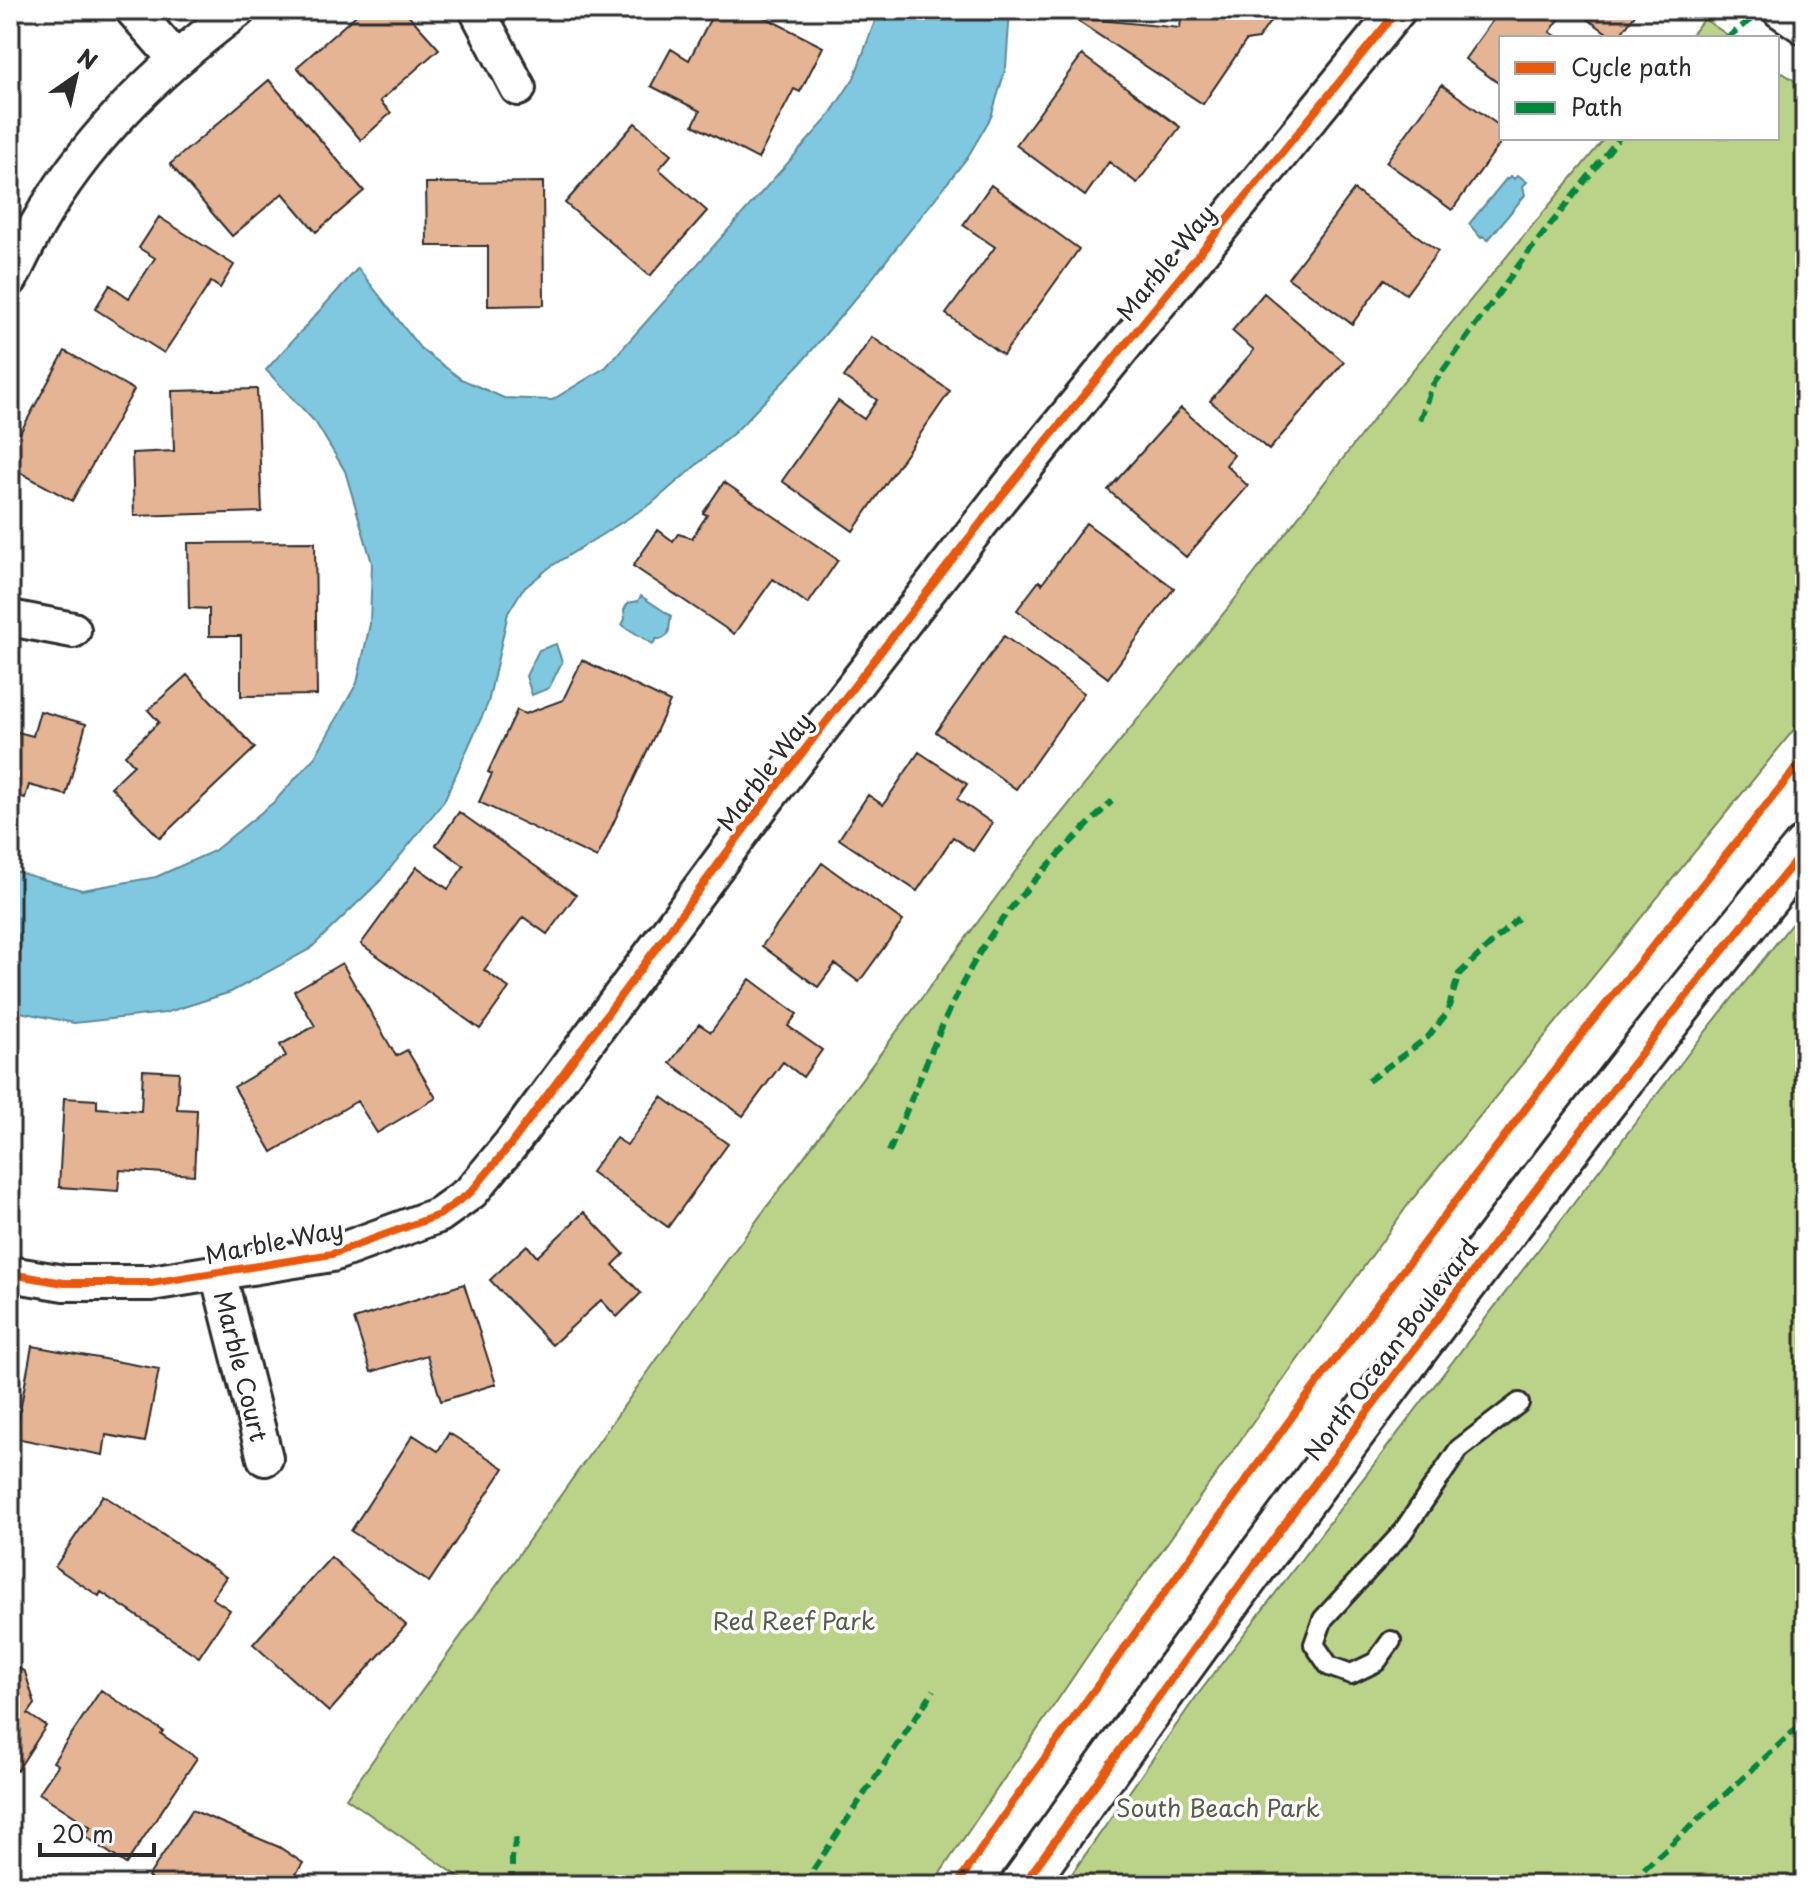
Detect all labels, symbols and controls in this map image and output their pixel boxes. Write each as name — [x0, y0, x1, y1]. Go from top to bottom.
north arrow — [36, 36, 116, 116]
legend — [1499, 36, 1779, 140]
text: N — [72, 40, 104, 77]
text: Cycle path — [1571, 48, 1692, 84]
text: Path — [1571, 88, 1623, 124]
street label: Marble Way — [1107, 196, 1223, 328]
street label: Marble Way — [707, 704, 821, 838]
street label: Marble Way — [202, 1210, 346, 1272]
street label: North Ocean Boulevard — [1294, 1230, 1486, 1468]
street label: Marble Court — [206, 1287, 278, 1445]
park label: Red Reef Park — [713, 1602, 875, 1638]
park label: South Beach Park — [1116, 1789, 1320, 1825]
scale bar — [40, 1807, 154, 1857]
text: 20 m — [52, 1815, 114, 1851]

